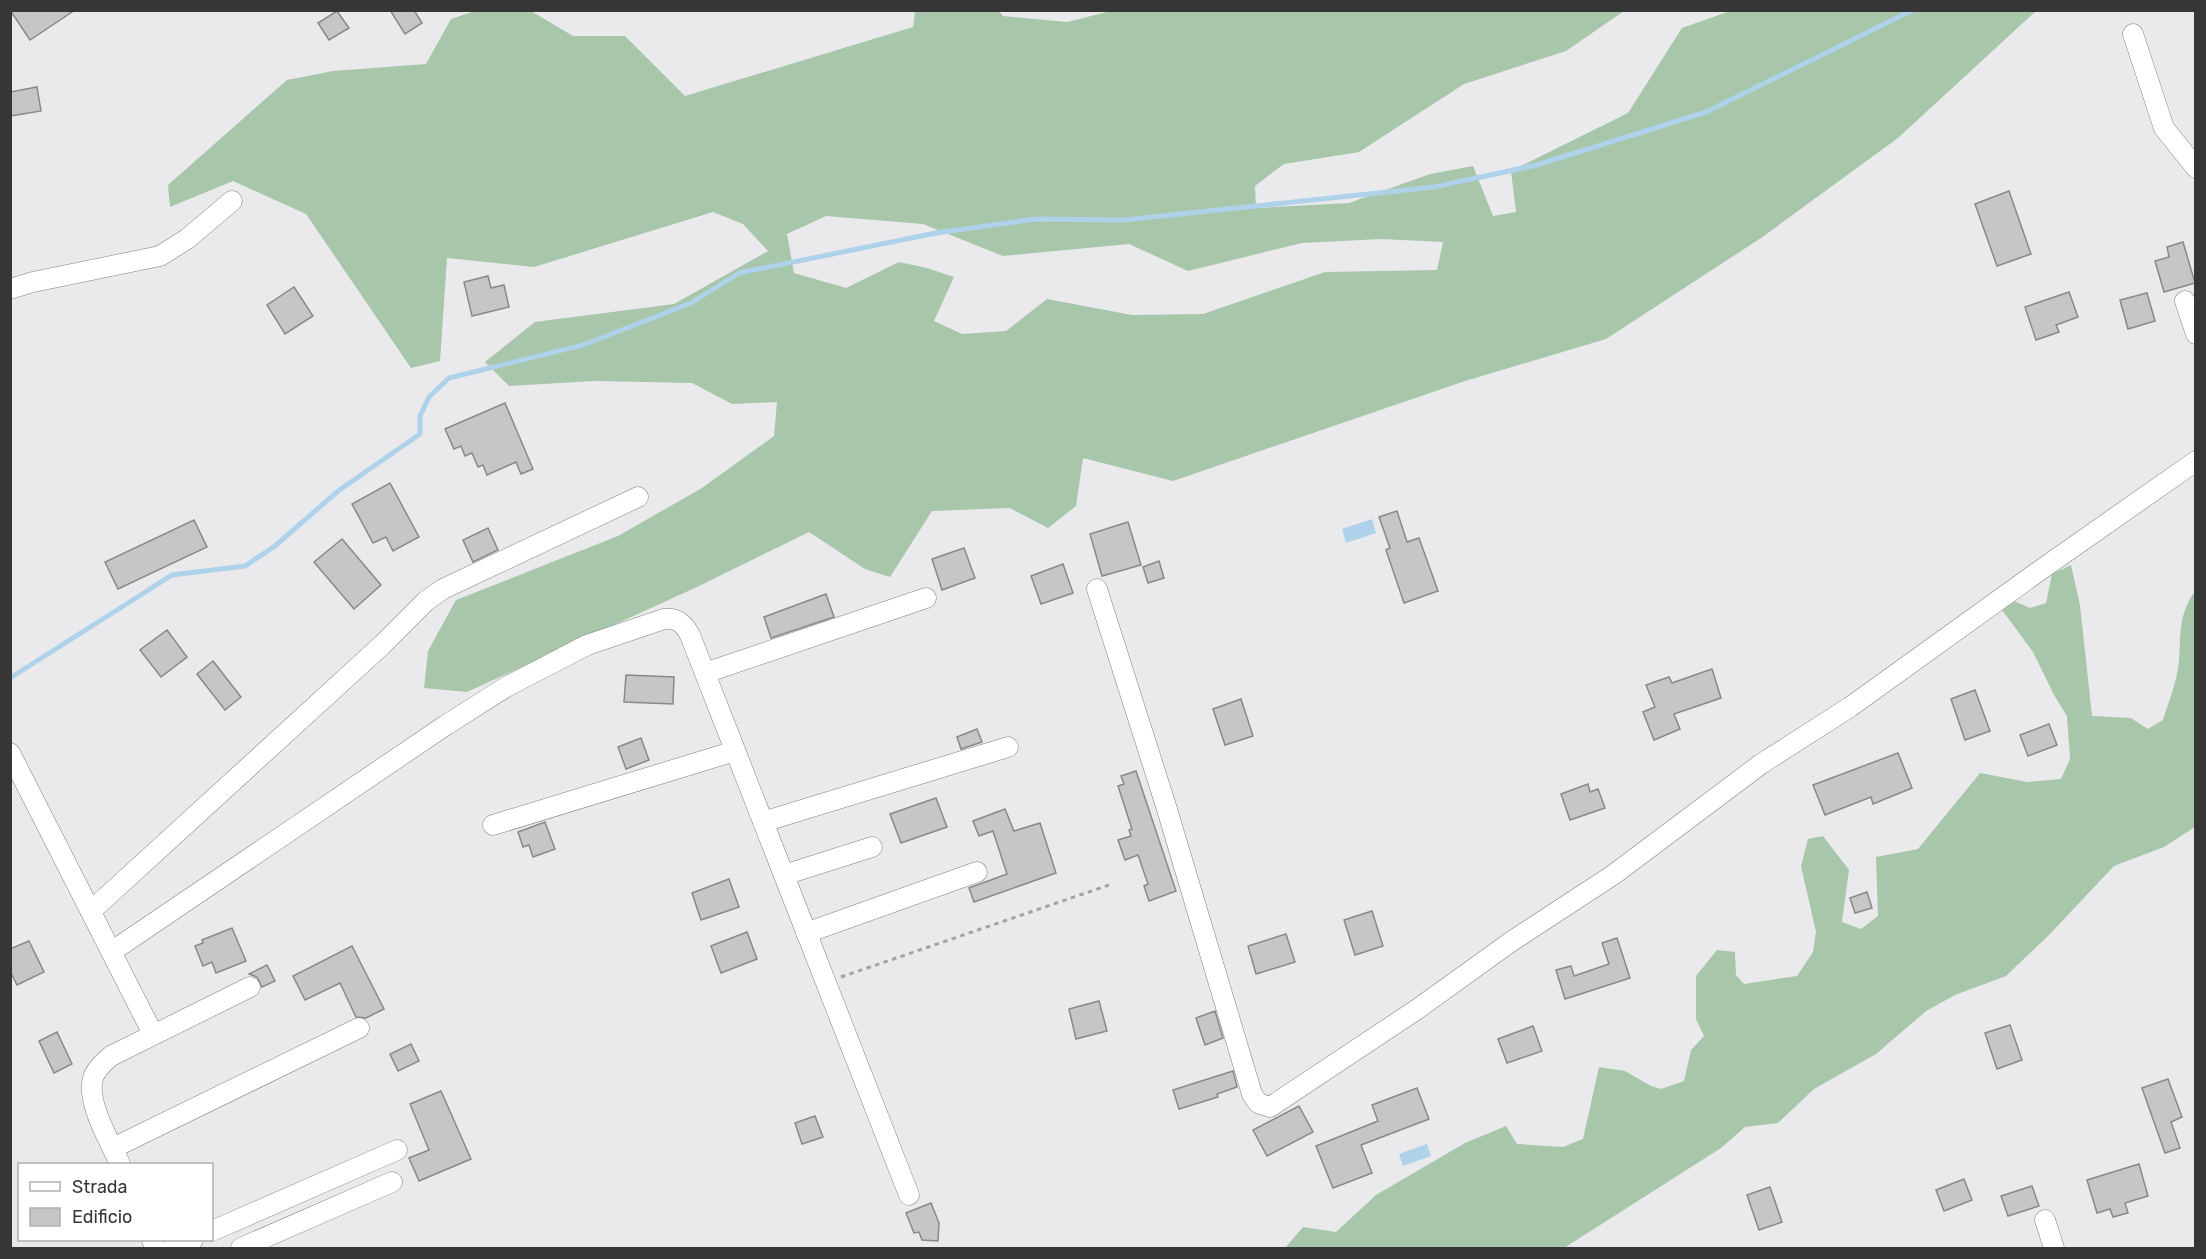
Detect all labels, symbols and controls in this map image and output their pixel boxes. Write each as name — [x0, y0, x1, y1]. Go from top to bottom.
legend — [18, 1163, 213, 1241]
text: Strada — [72, 1176, 128, 1198]
text: Edificio — [72, 1206, 132, 1228]

